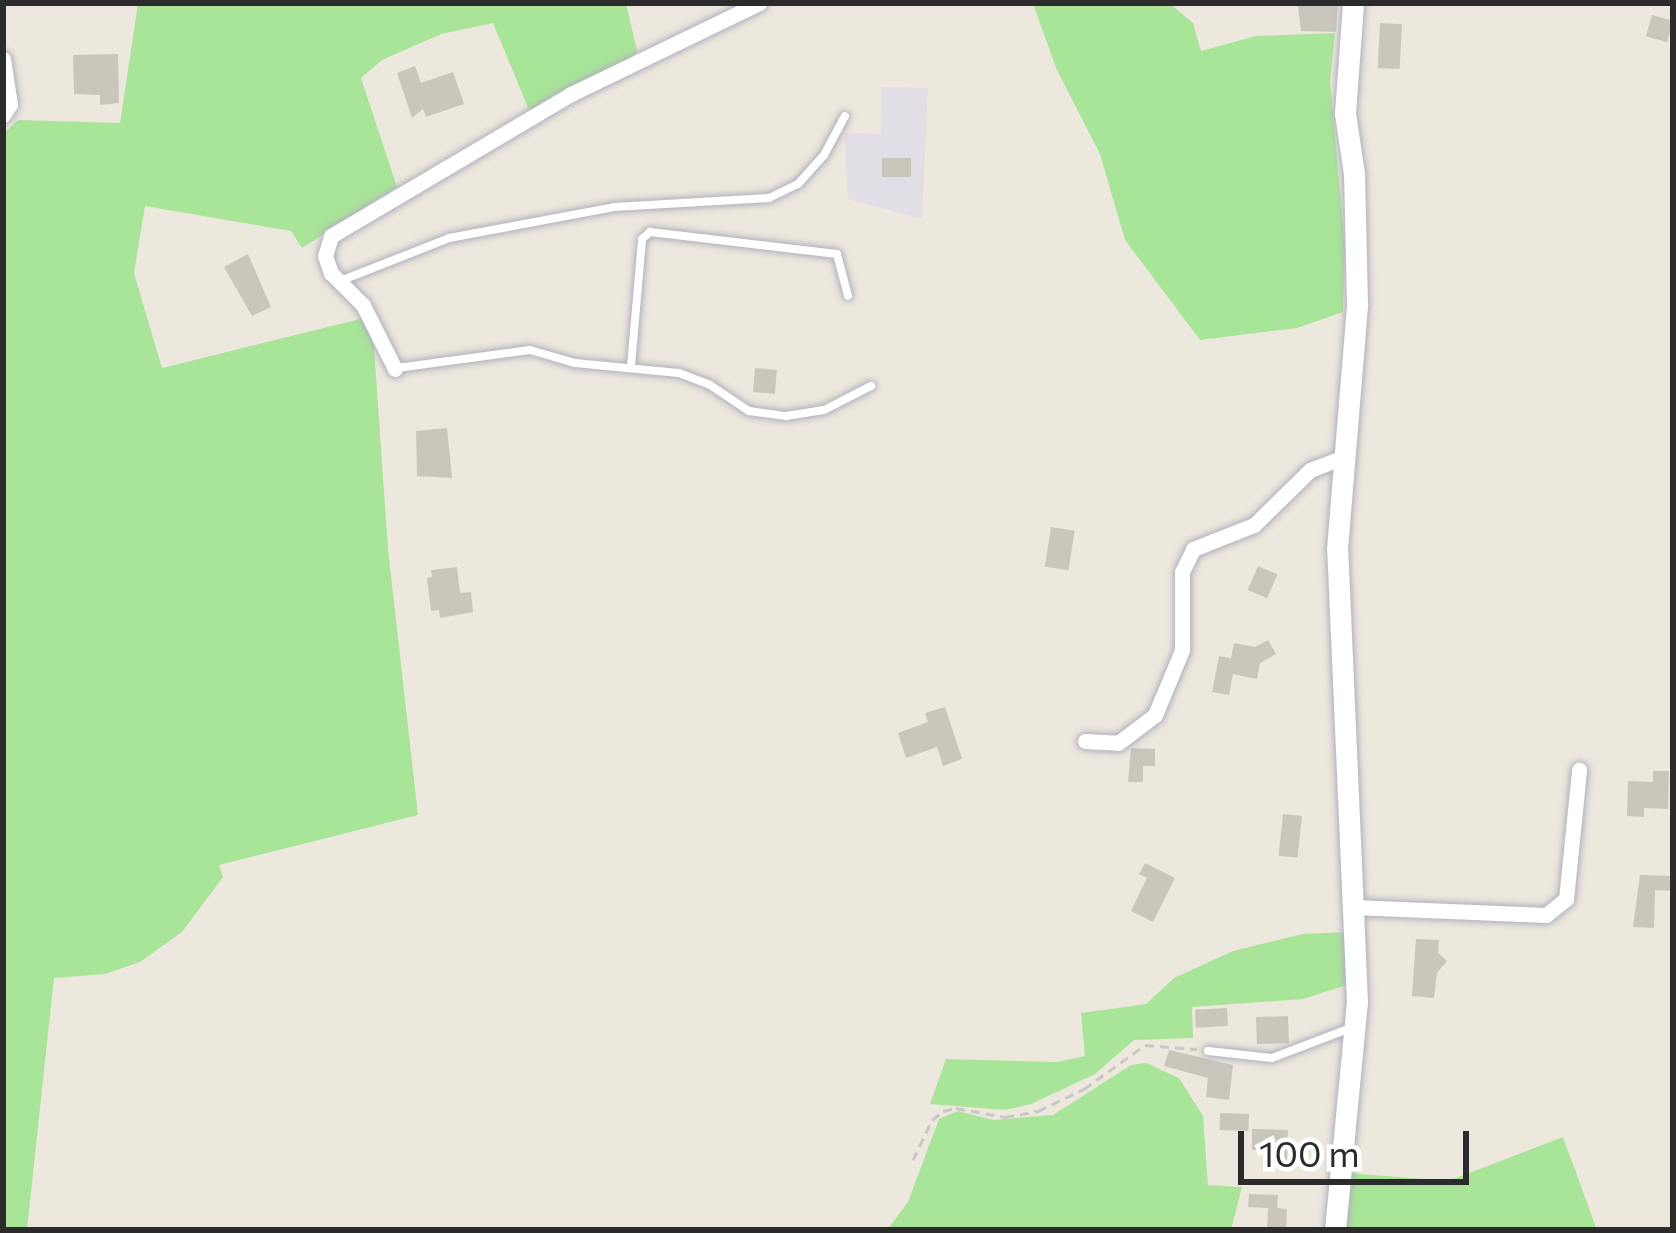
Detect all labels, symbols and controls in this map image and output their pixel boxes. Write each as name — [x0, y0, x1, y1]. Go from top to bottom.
scale bar — [1244, 1107, 1475, 1181]
text: 100 m — [1259, 1130, 1360, 1174]

